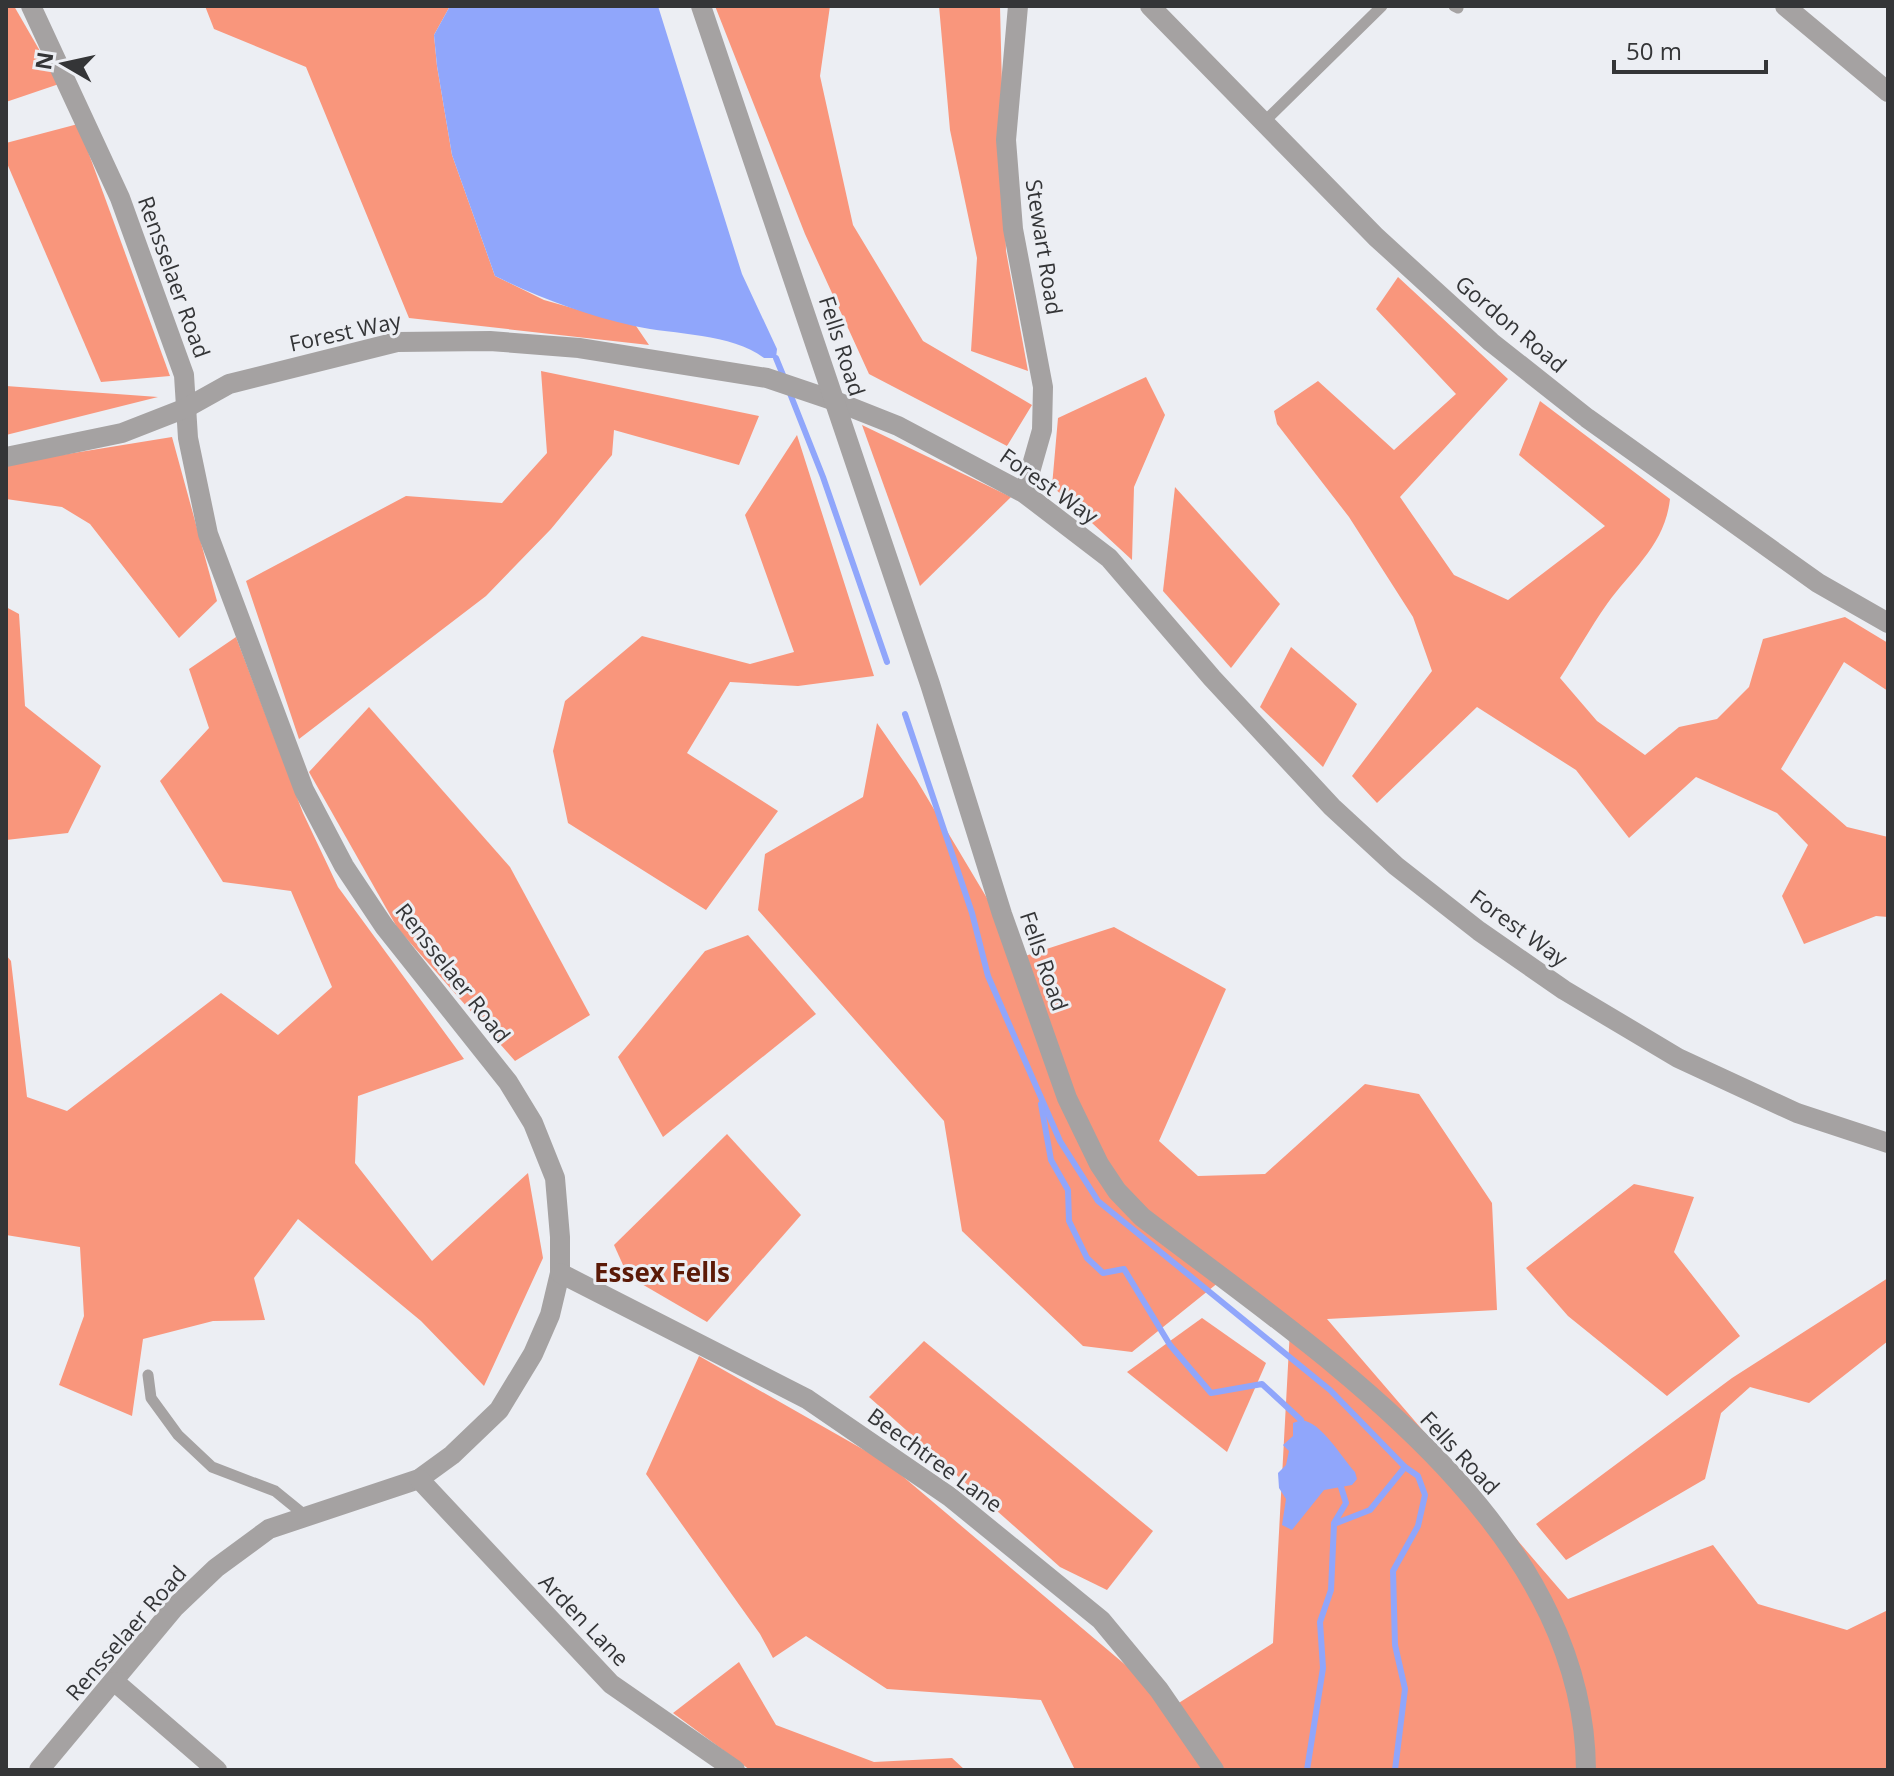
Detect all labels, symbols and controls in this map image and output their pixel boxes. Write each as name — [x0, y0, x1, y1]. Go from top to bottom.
north arrow — [24, 24, 104, 104]
scale bar — [1614, 24, 1766, 74]
text: 50 m — [1626, 34, 1682, 67]
text: N — [27, 50, 59, 72]
street label: Stewart Road — [1019, 177, 1070, 317]
street label: Rensselaer Road — [132, 192, 218, 362]
street label: Gordon Road — [1450, 268, 1574, 379]
street label: Fells Road — [813, 292, 873, 400]
street label: Forest Way — [286, 304, 404, 357]
street label: Forest Way — [994, 440, 1105, 531]
street label: Forest Way — [1465, 882, 1575, 973]
street label: Rensselaer Road — [390, 896, 518, 1049]
street label: Fells Road — [1014, 907, 1076, 1014]
district label: Essex Fells — [594, 1254, 730, 1290]
street label: Beechtree Lane — [862, 1400, 1009, 1518]
street label: Fells Road — [1414, 1404, 1507, 1500]
street label: Rensselaer Road — [58, 1558, 192, 1706]
street label: Arden Lane — [533, 1567, 636, 1672]

